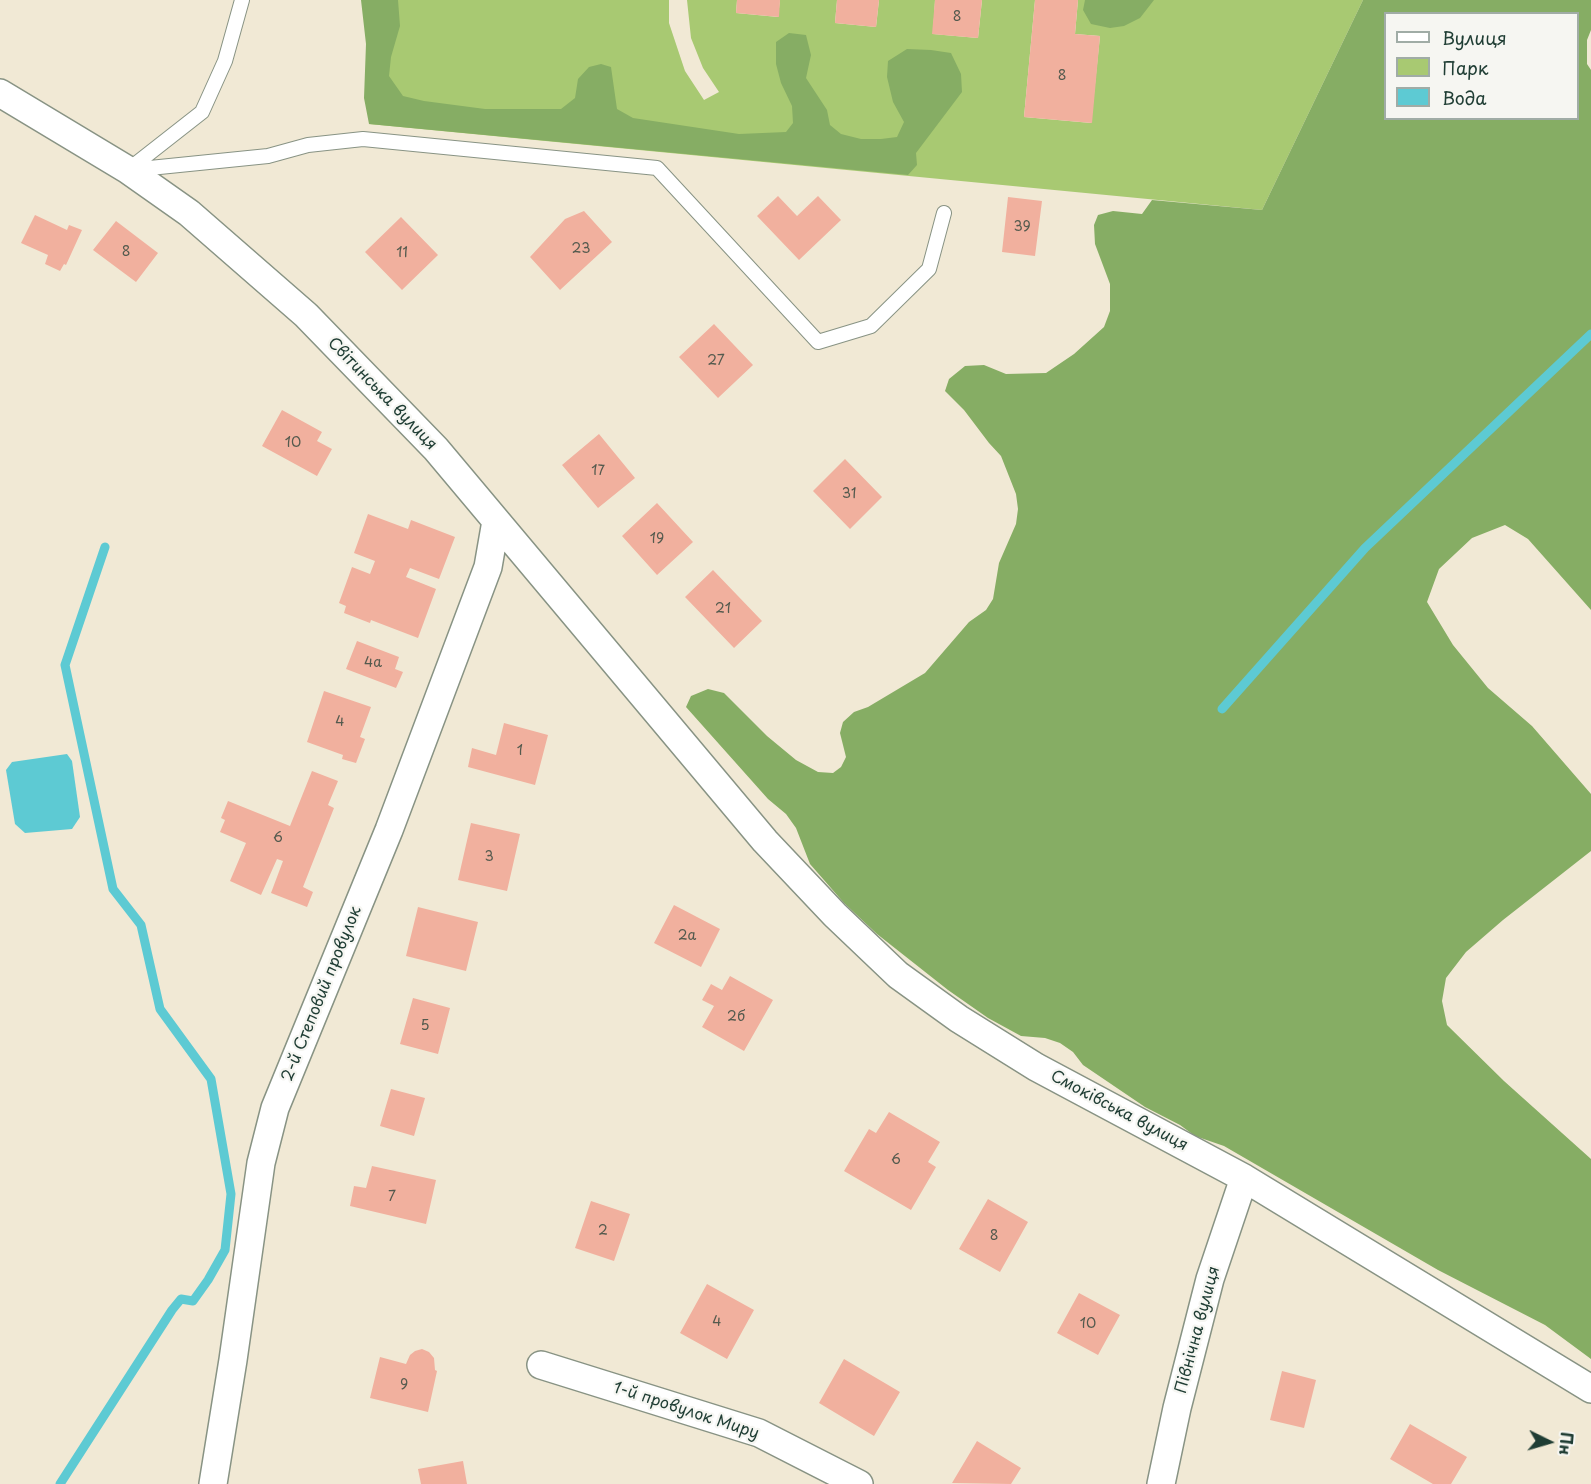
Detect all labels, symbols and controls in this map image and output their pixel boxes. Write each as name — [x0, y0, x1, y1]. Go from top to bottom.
house number: 8 — [953, 9, 961, 25]
legend — [1384, 12, 1579, 120]
text: Вулиця — [1442, 24, 1507, 51]
text: Парк — [1442, 54, 1488, 81]
house number: 8 — [1058, 68, 1066, 84]
text: Вода — [1442, 84, 1487, 111]
house number: 39 — [1013, 219, 1031, 235]
house number: 23 — [572, 241, 590, 257]
house number: 8 — [122, 244, 130, 260]
house number: 11 — [396, 245, 408, 261]
street label: Світинська вулиця — [323, 334, 441, 454]
house number: 27 — [707, 353, 725, 369]
house number: 10 — [285, 435, 301, 451]
house number: 17 — [591, 463, 605, 479]
house number: 31 — [842, 486, 856, 502]
house number: 19 — [650, 531, 664, 547]
house number: 21 — [715, 601, 731, 617]
house number: 4а — [364, 655, 382, 671]
house number: 4 — [335, 714, 345, 730]
house number: 1 — [517, 743, 523, 759]
house number: 6 — [273, 830, 283, 846]
house number: 3 — [484, 849, 494, 865]
street label: 2-й Степовий провулок — [278, 904, 366, 1084]
house number: 2а — [678, 928, 696, 944]
house number: 2б — [727, 1009, 745, 1025]
house number: 5 — [420, 1018, 430, 1034]
street label: Смоківська вулиця — [1047, 1067, 1191, 1155]
house number: 6 — [891, 1152, 901, 1168]
house number: 7 — [388, 1189, 396, 1205]
house number: 2 — [598, 1223, 608, 1239]
house number: 8 — [990, 1228, 998, 1244]
street label: Північна вулиця — [1172, 1264, 1224, 1396]
house number: 4 — [712, 1314, 722, 1330]
house number: 10 — [1080, 1316, 1096, 1332]
house number: 9 — [400, 1377, 408, 1393]
street label: 1-й провулок Миру — [611, 1378, 761, 1444]
north arrow — [1519, 1412, 1579, 1472]
text: Пн — [1554, 1431, 1580, 1456]

